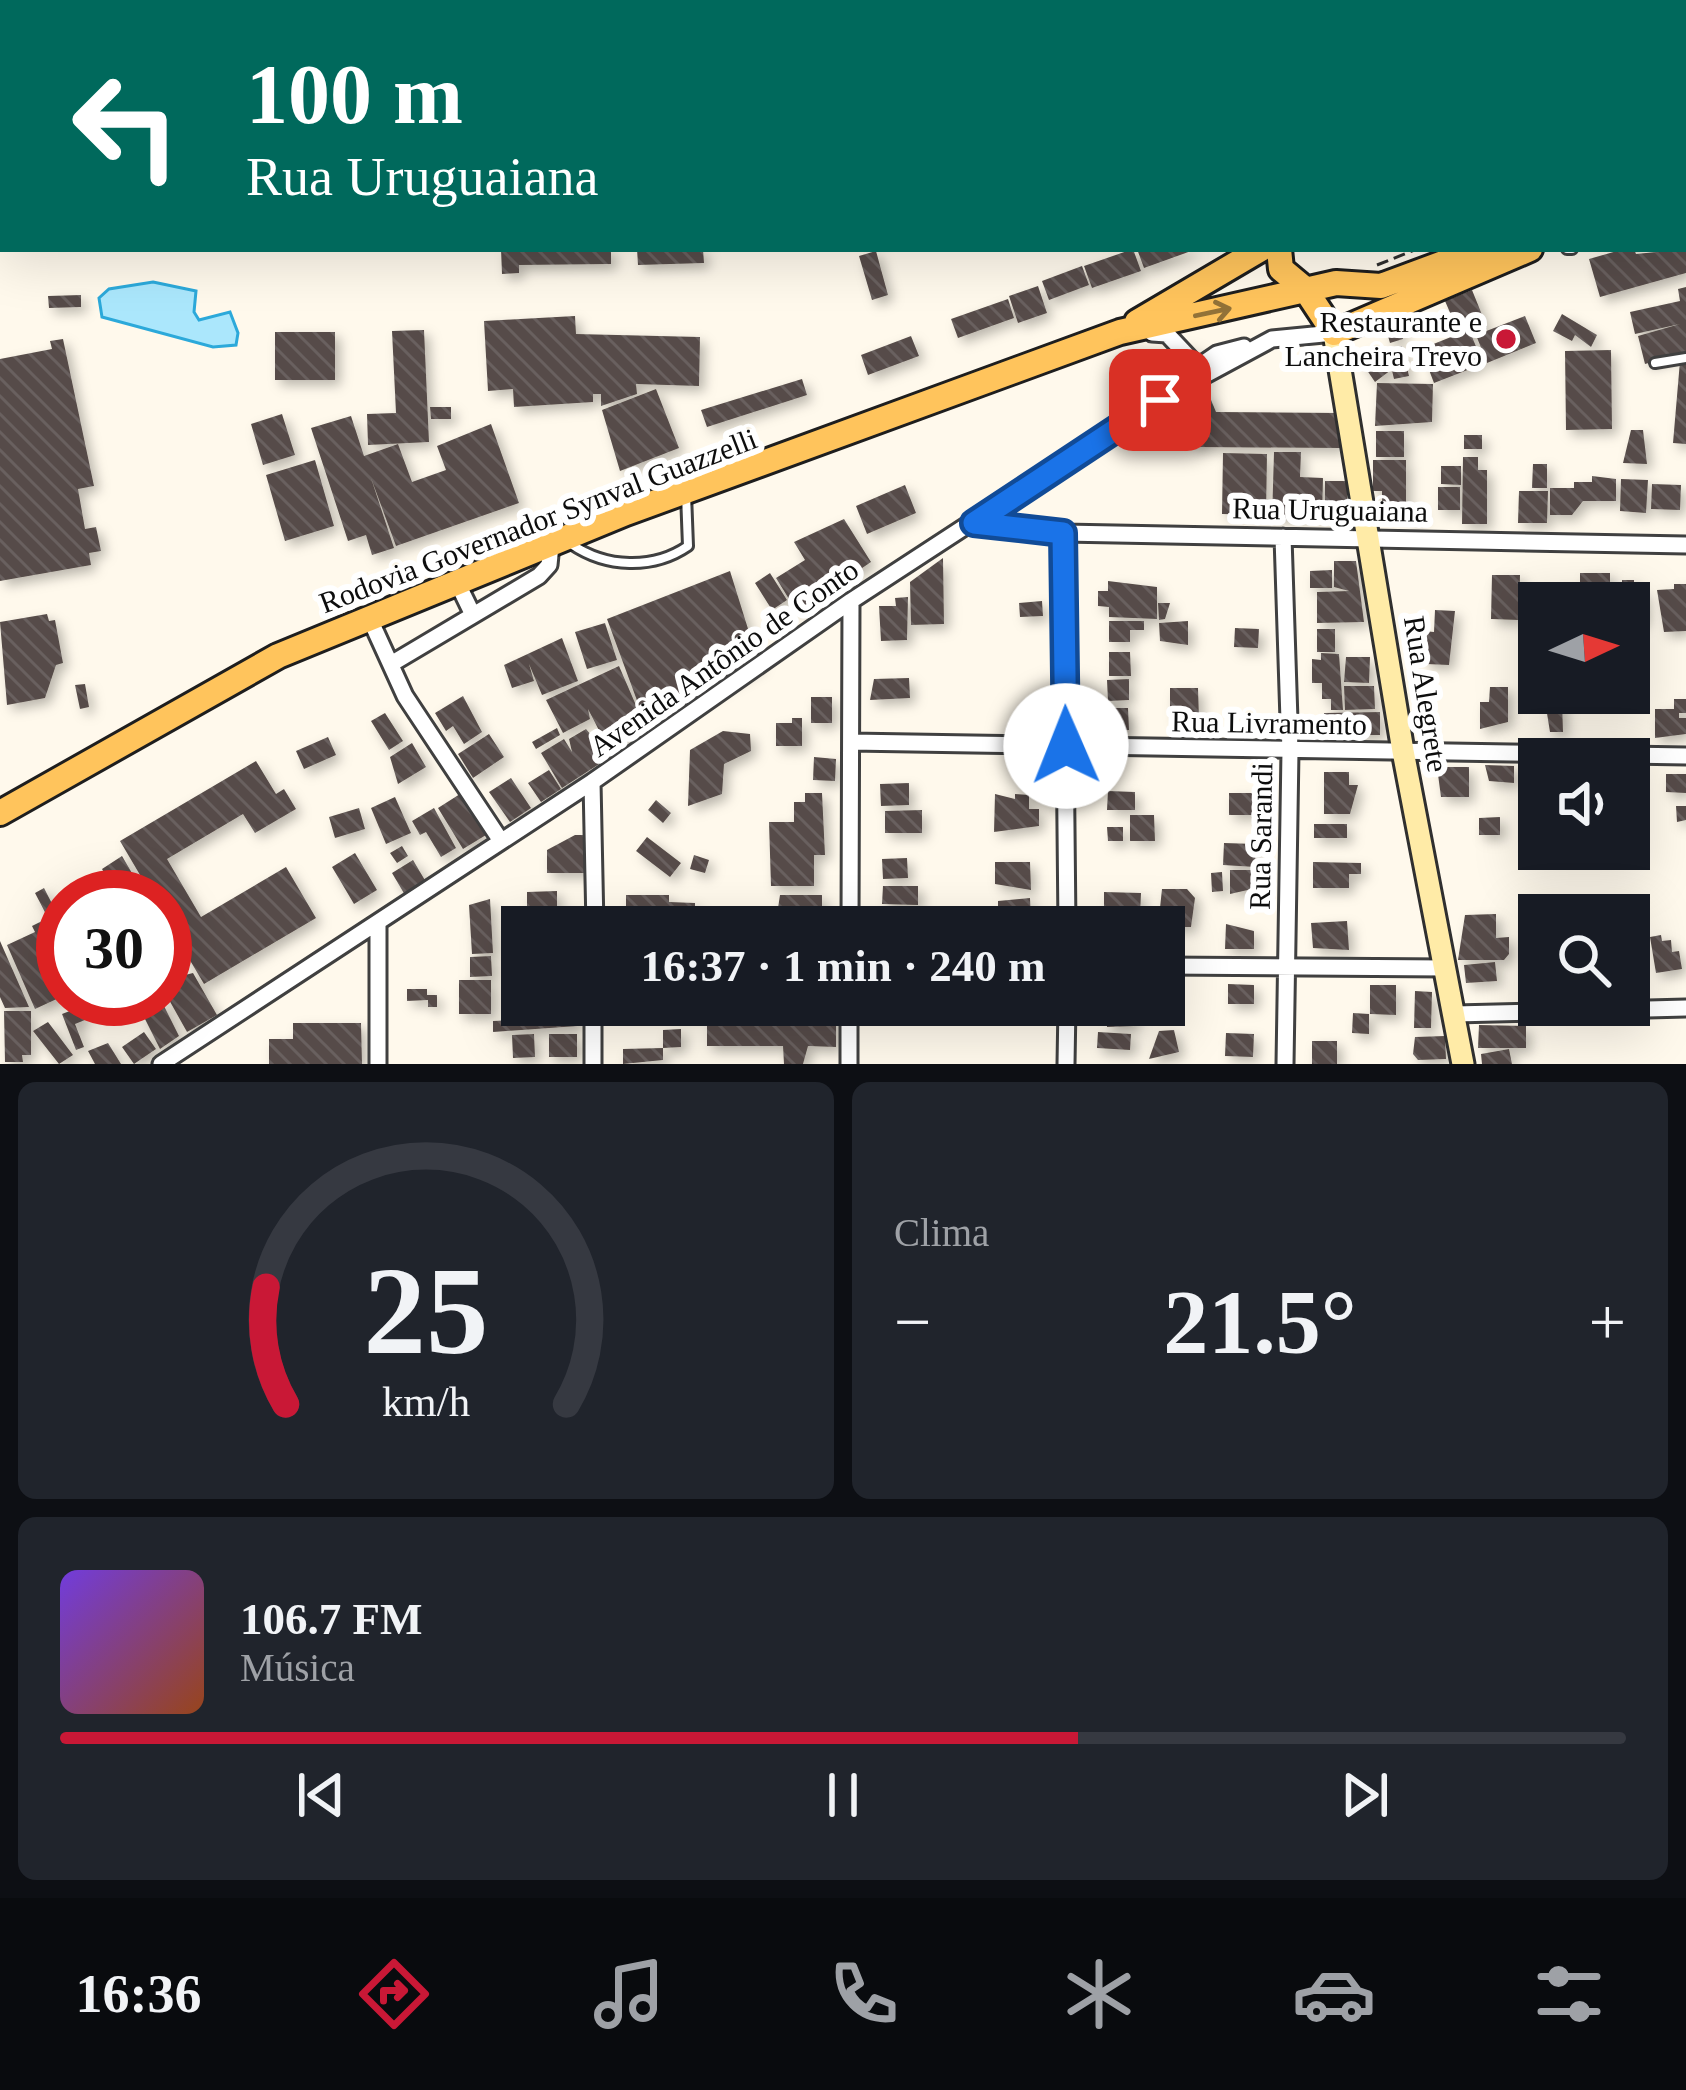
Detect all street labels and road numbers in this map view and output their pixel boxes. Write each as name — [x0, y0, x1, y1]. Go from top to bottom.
street label: Rodovia Governador Synval Guazzelli — [315, 422, 761, 619]
street label: Rua Uruguaiana — [1232, 491, 1428, 528]
street label: Avenida Antônio de Conto — [583, 552, 864, 763]
street label: Rua Alegrete — [1398, 614, 1455, 774]
street label: Rua Livramento — [1171, 704, 1367, 741]
street label: Rua Sarandi — [1243, 762, 1278, 910]

